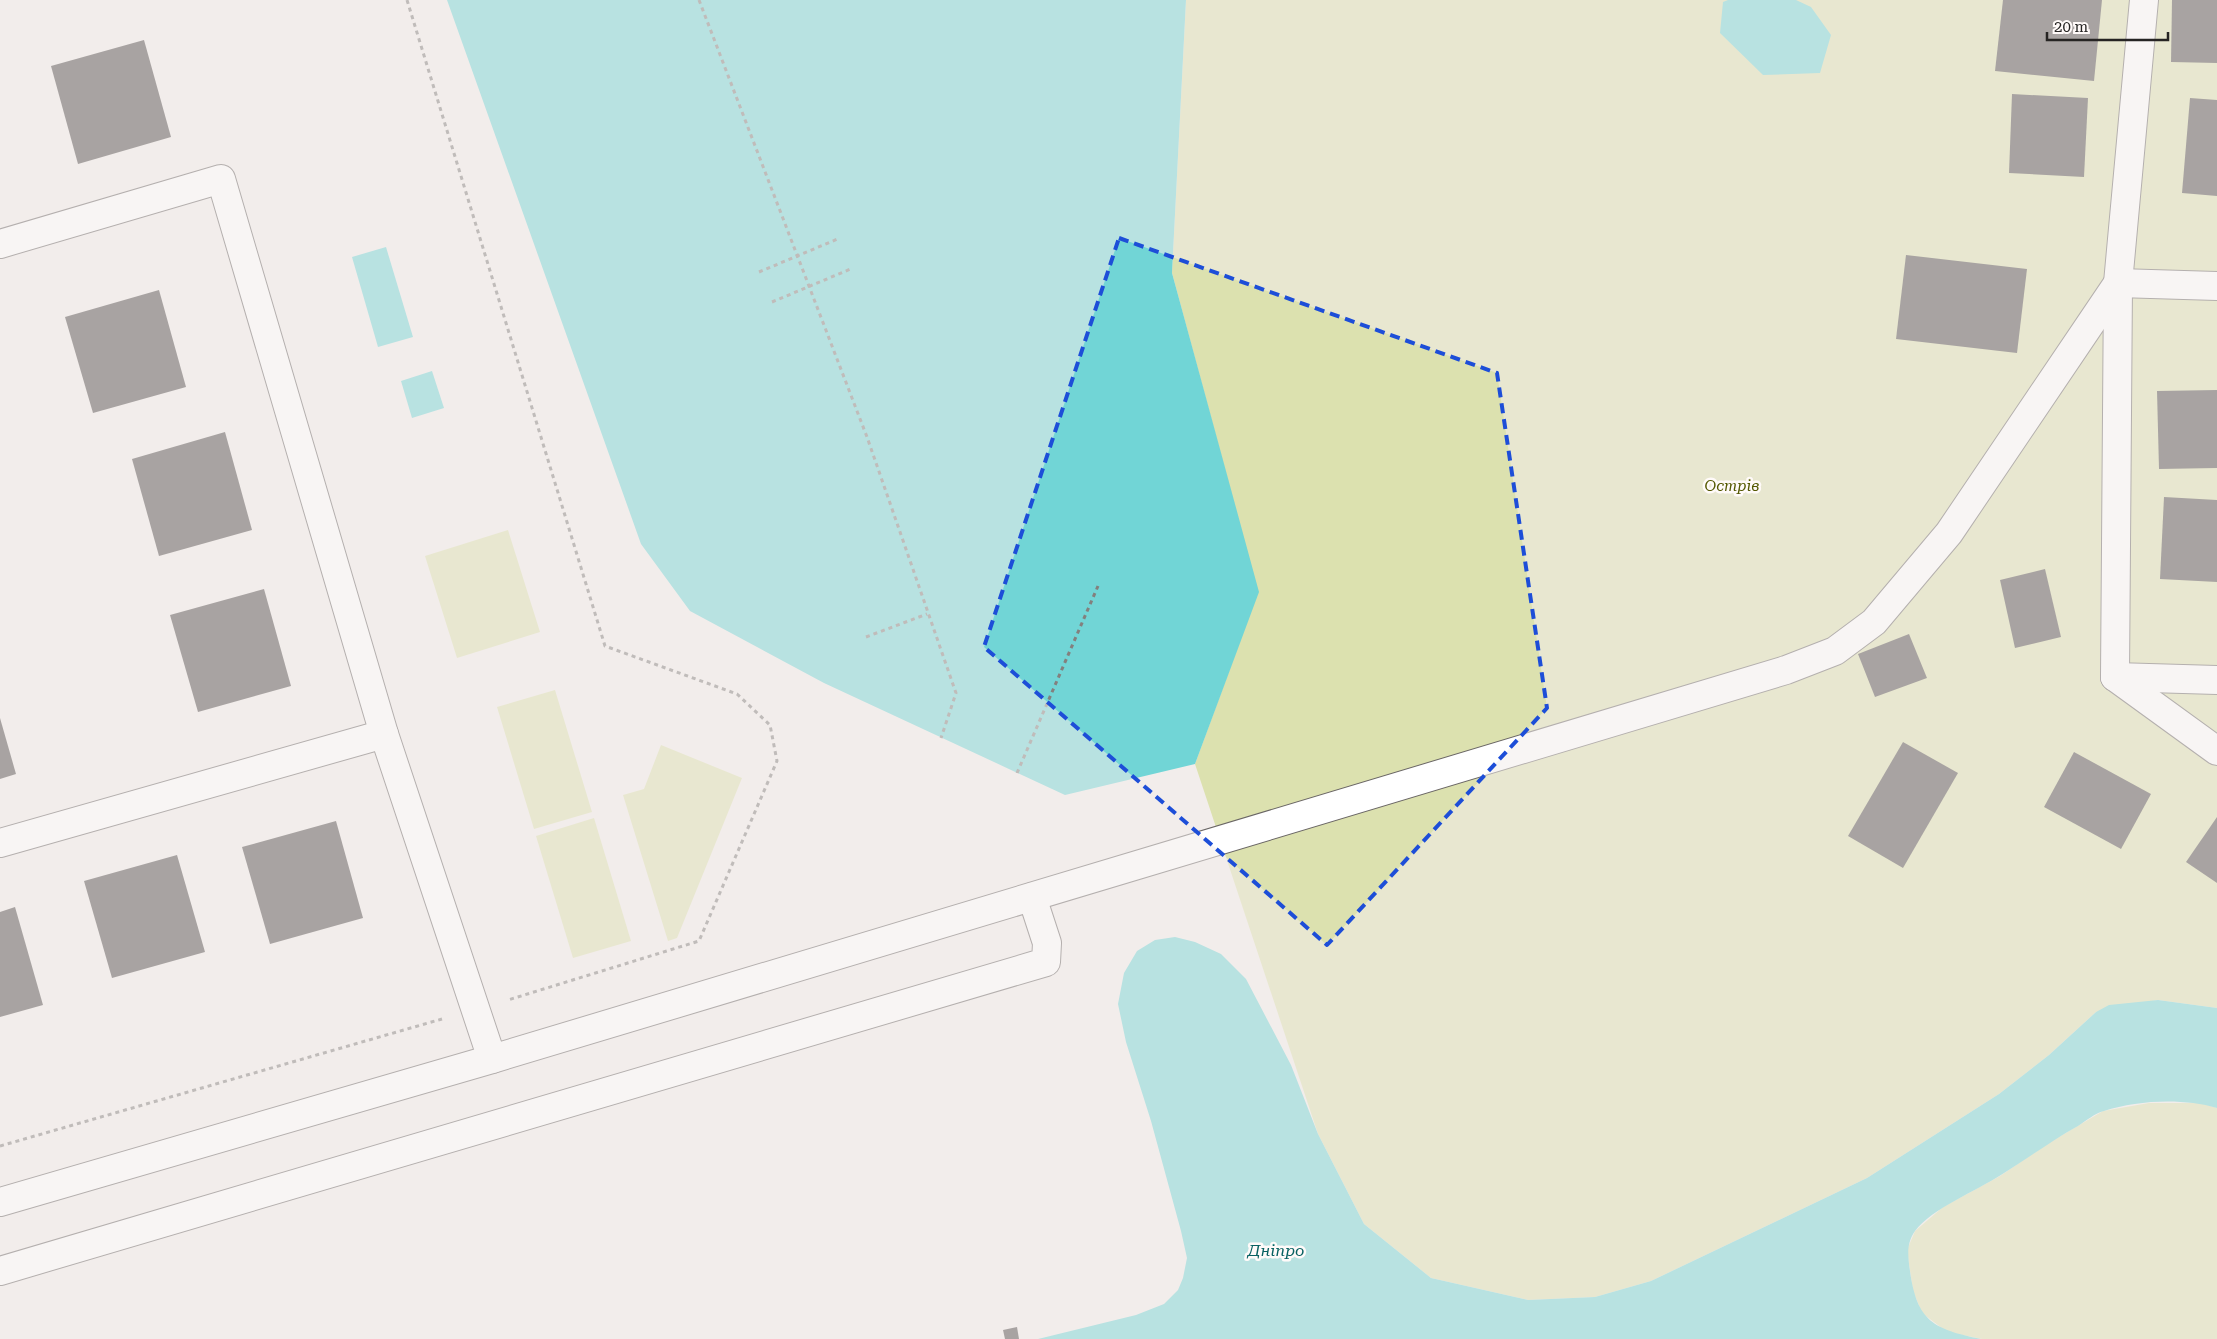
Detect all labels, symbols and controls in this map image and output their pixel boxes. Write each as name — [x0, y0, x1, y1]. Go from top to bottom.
scale bar — [2047, 10, 2168, 42]
text: 20 m — [2054, 18, 2089, 36]
park label: Острів — [1704, 477, 1760, 495]
water label: Дніпро — [1247, 1241, 1304, 1260]

